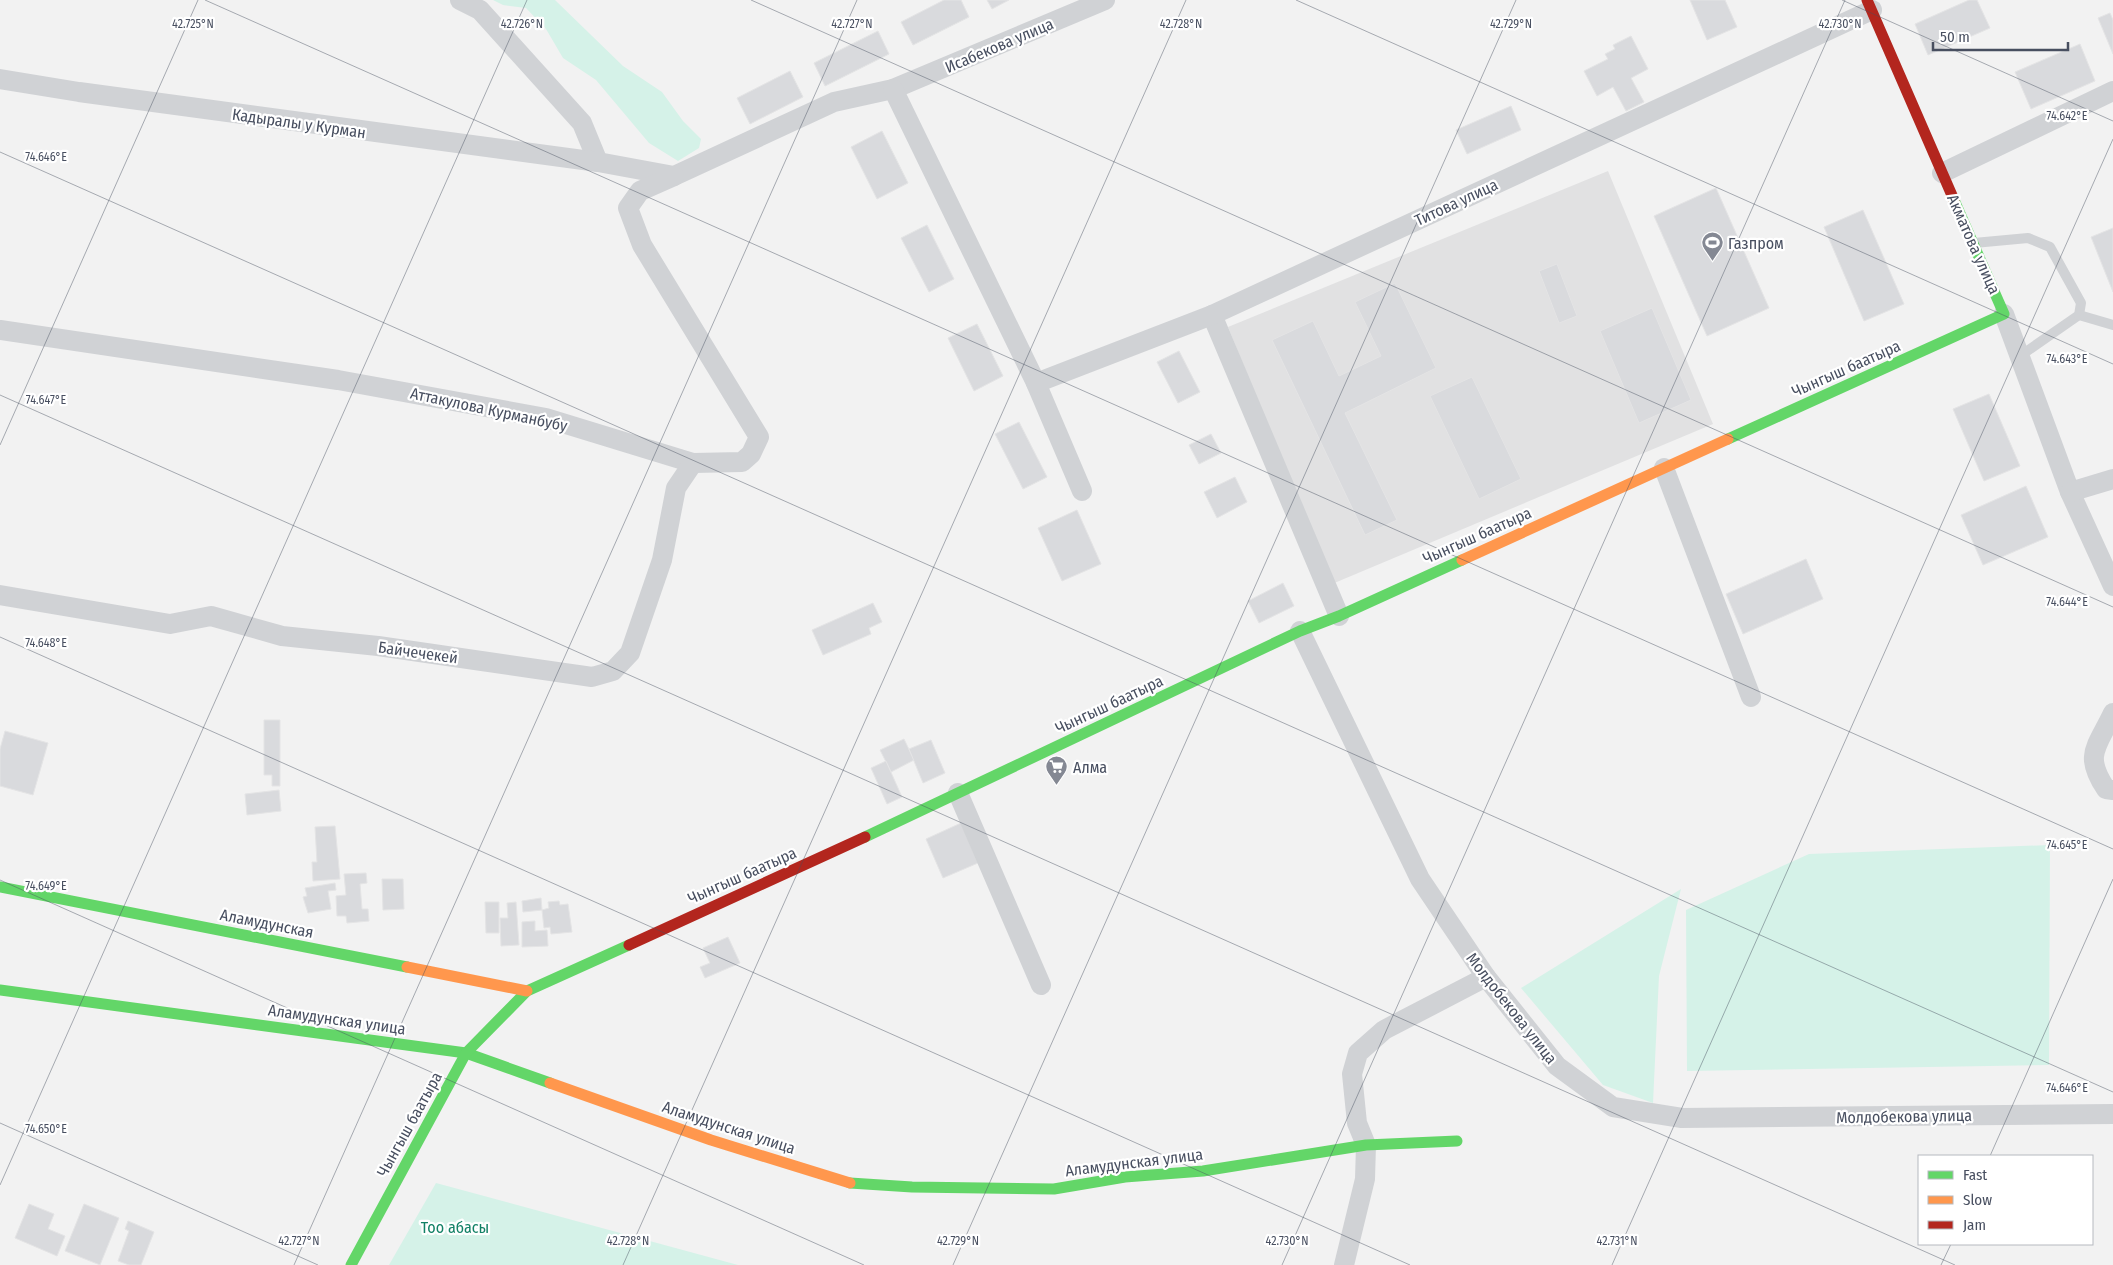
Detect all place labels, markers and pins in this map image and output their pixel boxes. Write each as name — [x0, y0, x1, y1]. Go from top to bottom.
sports icon: Газпром — [1700, 231, 1724, 262]
place label: Газпром — [1728, 234, 1784, 253]
supermarket icon: Алма — [1045, 755, 1069, 786]
place label: Алма — [1073, 758, 1107, 777]

